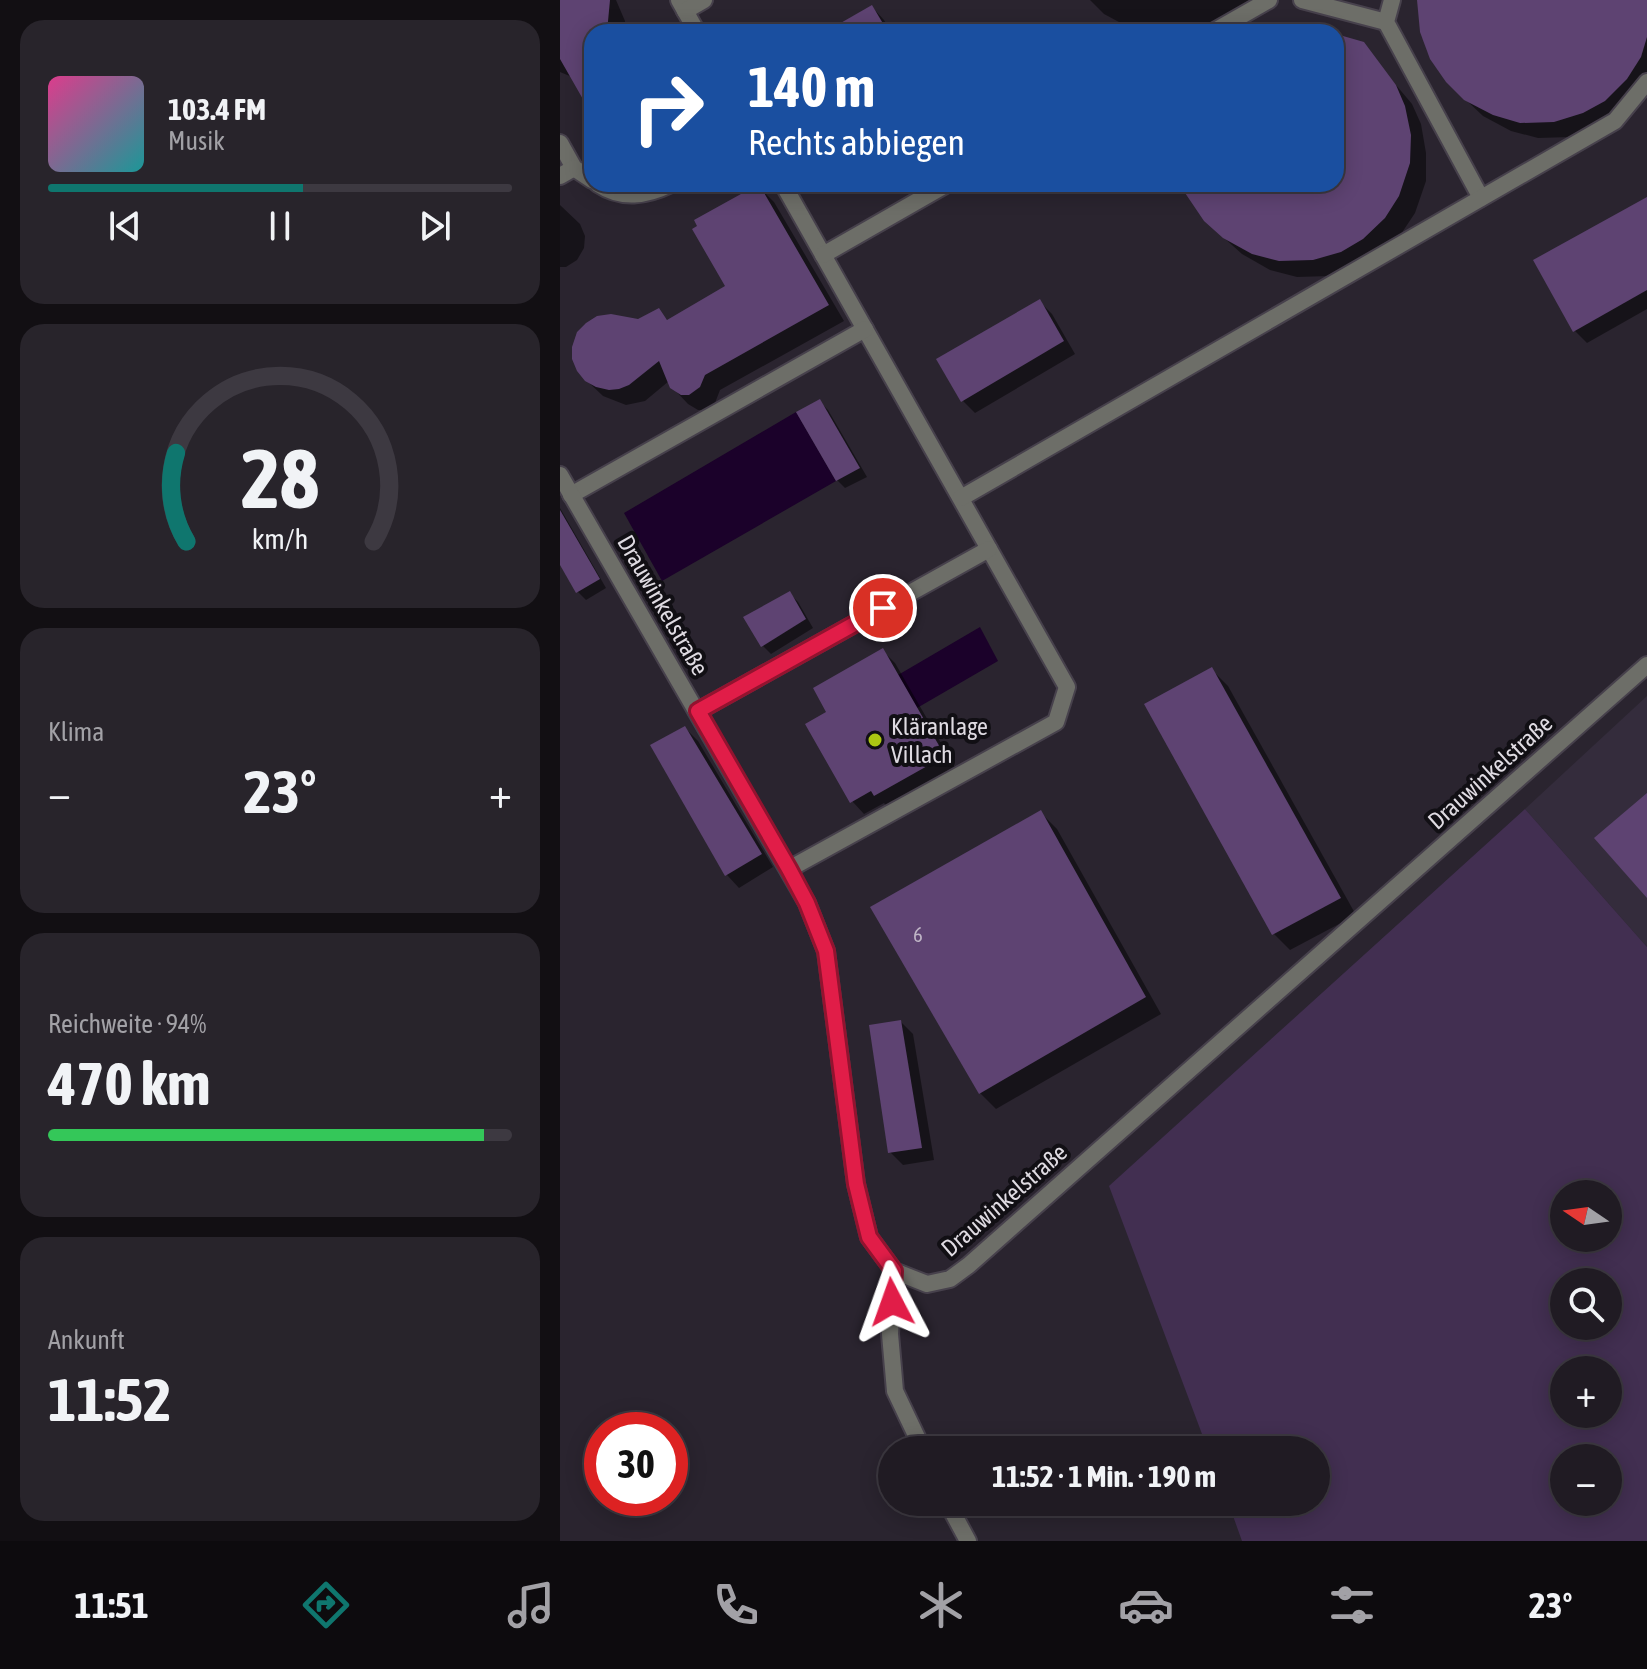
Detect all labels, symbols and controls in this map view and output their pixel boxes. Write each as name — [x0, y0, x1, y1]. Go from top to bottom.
text: 140 m — [748, 55, 875, 119]
icon: right — [616, 56, 720, 160]
text: 103.4 FM — [168, 92, 266, 126]
text: Rechts abbiegen — [748, 121, 965, 163]
text: Musik — [168, 126, 225, 156]
icon: previous — [103, 204, 147, 248]
icon: pause — [258, 204, 302, 248]
icon: next — [413, 204, 457, 248]
text: 28 — [241, 430, 319, 526]
text: km/h — [252, 522, 308, 555]
street label: Drauwinkelstraße — [612, 530, 714, 680]
pin — [849, 574, 917, 642]
icon: arrive — [861, 586, 905, 630]
street label: Drauwinkelstraße — [1423, 709, 1557, 835]
place label: Kläranlage Villach — [891, 713, 988, 768]
text: Klima — [48, 717, 104, 747]
marker: Kläranlage Villach — [866, 731, 884, 749]
text: 23° — [244, 757, 316, 826]
text: − — [48, 767, 71, 817]
text: + — [489, 767, 512, 817]
house number: 6 — [913, 923, 923, 946]
text: Reichweite · 94% — [48, 1009, 206, 1039]
text: 470 km — [48, 1049, 210, 1118]
street label: Drauwinkelstraße — [936, 1138, 1072, 1262]
north arrow — [1550, 1180, 1622, 1252]
map controls — [1550, 1180, 1622, 1516]
position arrow — [850, 1260, 934, 1344]
button: search — [1550, 1268, 1622, 1340]
text: Ankunft — [48, 1325, 125, 1355]
button: + — [1550, 1356, 1622, 1428]
text: 11:52 — [48, 1365, 171, 1434]
speed limit sign: 30 — [584, 1412, 688, 1516]
button: − — [1550, 1444, 1622, 1516]
text: 11:52 · 1 Min. · 190 m — [992, 1459, 1216, 1493]
icon: directions — [298, 1577, 354, 1633]
icon: music — [503, 1577, 559, 1633]
icon: phone — [708, 1577, 764, 1633]
icon: climate — [913, 1577, 969, 1633]
icon: car — [1118, 1577, 1174, 1633]
icon: filters — [1324, 1577, 1380, 1633]
text: 11:51 — [75, 1584, 149, 1626]
text: 23° — [1529, 1584, 1572, 1626]

